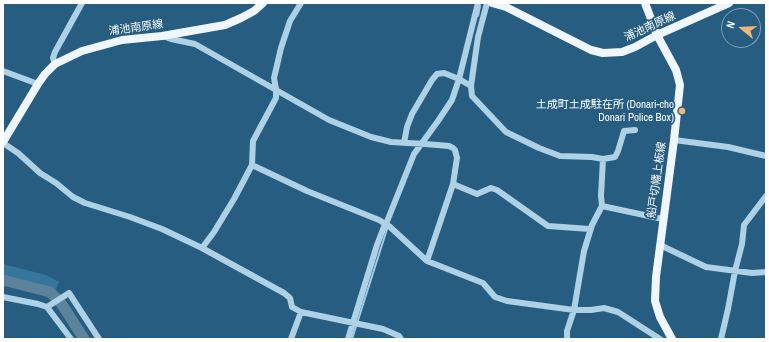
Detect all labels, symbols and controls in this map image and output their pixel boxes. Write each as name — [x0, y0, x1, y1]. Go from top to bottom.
north arrow — [721, 8, 761, 48]
street label: 浦池南原線 — [622, 9, 678, 45]
street label: 浦池南原線 — [108, 18, 164, 38]
text: N — [723, 19, 738, 30]
place label: 土成町土成駐在所 (Donari-cho Donari Police Box) — [536, 98, 674, 124]
marker: 土成町土成駐在所 (Donari-cho Donari Police Box) — [677, 106, 687, 116]
street label: 船戸切幡上板線 — [645, 141, 669, 219]

